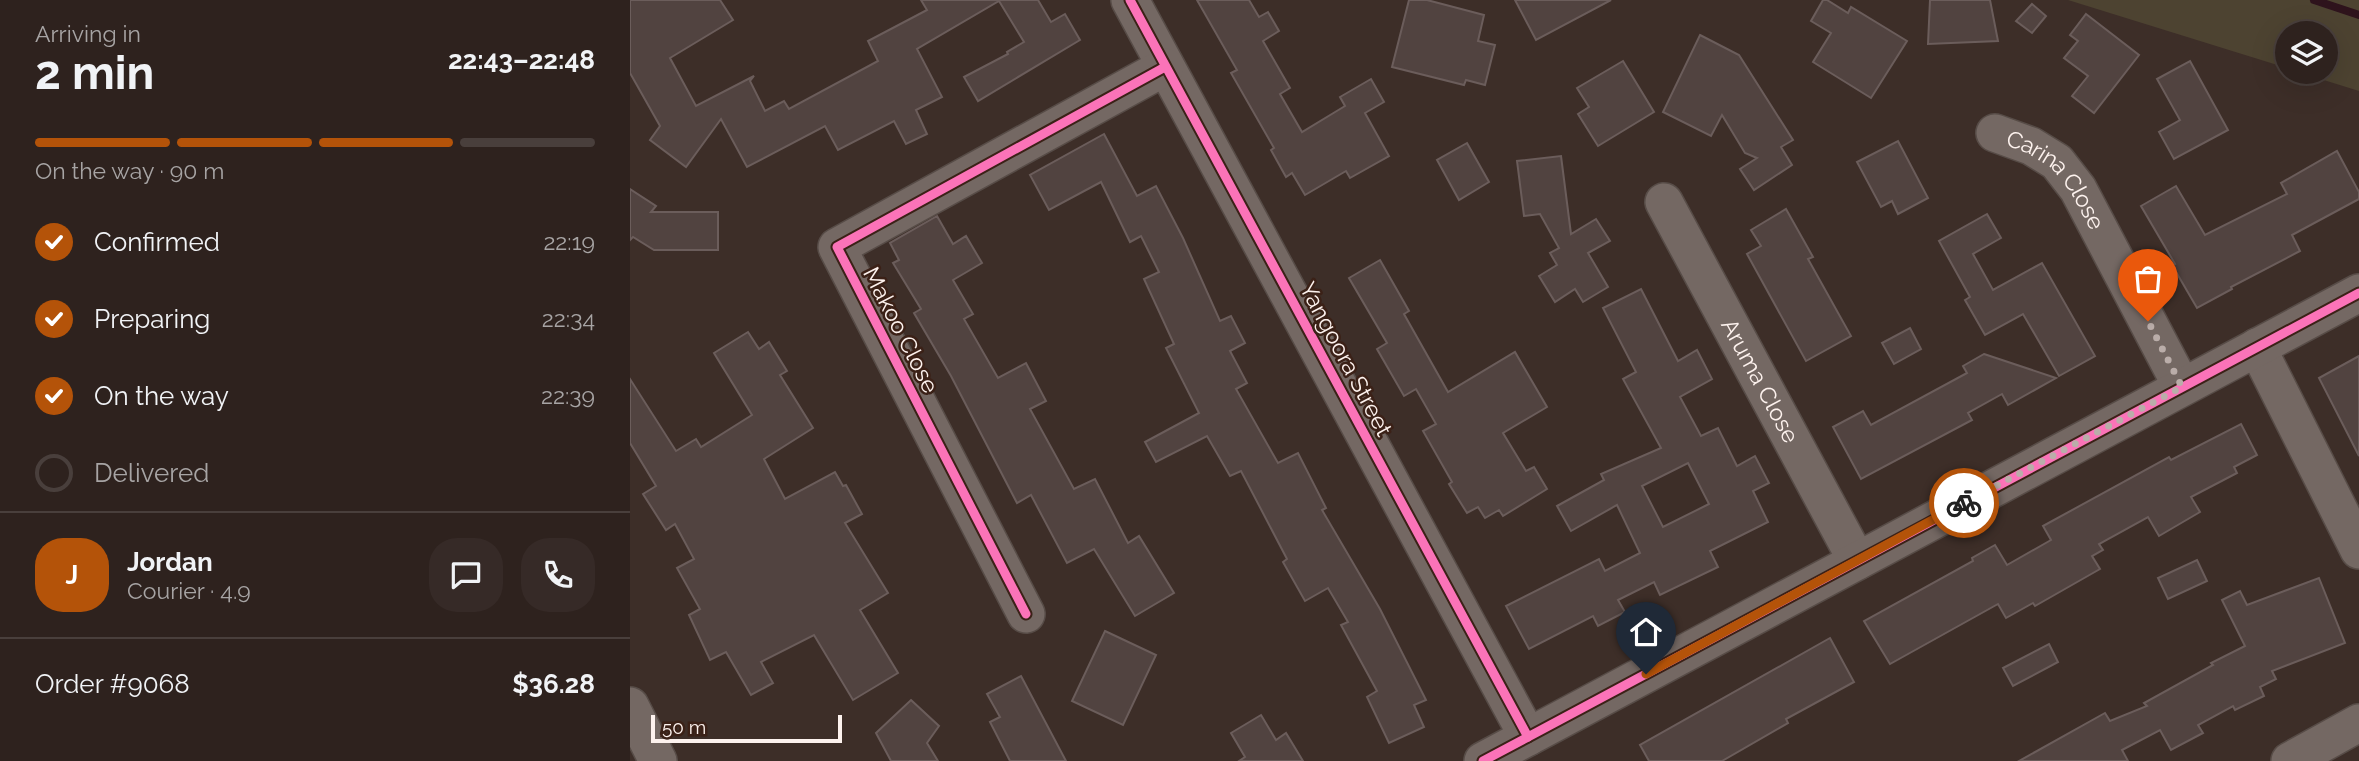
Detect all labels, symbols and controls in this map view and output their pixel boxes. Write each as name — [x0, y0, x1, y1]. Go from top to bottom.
text: Arriving in — [35, 20, 141, 47]
map controls — [2275, 21, 2338, 84]
button: layers — [2275, 21, 2338, 84]
text: 22:43–22:48 — [448, 45, 595, 75]
text: 2 min — [35, 46, 154, 100]
street label: Carina Close — [2003, 124, 2111, 234]
text: On the way · 90 m — [35, 157, 224, 184]
icon: check — [35, 223, 73, 261]
text: Confirmed — [94, 227, 220, 257]
text: 22:19 — [543, 228, 595, 255]
pin — [2118, 249, 2178, 321]
icon: bag — [2129, 260, 2167, 298]
street label: Makoo Close — [858, 262, 945, 397]
street label: Yangoora Street — [1294, 277, 1399, 441]
icon: check — [35, 300, 73, 338]
text: Preparing — [94, 304, 210, 334]
text: 22:34 — [542, 305, 595, 332]
street label: Aruma Close — [1716, 314, 1805, 447]
icon: check — [35, 377, 73, 415]
text: On the way — [94, 381, 229, 411]
text: 22:39 — [541, 382, 595, 409]
text: Delivered — [94, 458, 209, 488]
courier — [1929, 468, 1999, 538]
icon: bike — [1945, 484, 1983, 522]
button: chat — [429, 538, 503, 612]
button: phone — [521, 538, 595, 612]
text: Jordan — [127, 547, 213, 577]
text: J — [66, 560, 78, 590]
text: Courier · 4.9 — [127, 577, 251, 604]
pin — [1616, 602, 1676, 674]
icon: home — [1627, 613, 1665, 651]
text: Order #9068 — [35, 669, 190, 699]
text: $36.28 — [512, 669, 595, 699]
scale bar — [651, 712, 842, 744]
text: 50 m — [662, 716, 706, 738]

